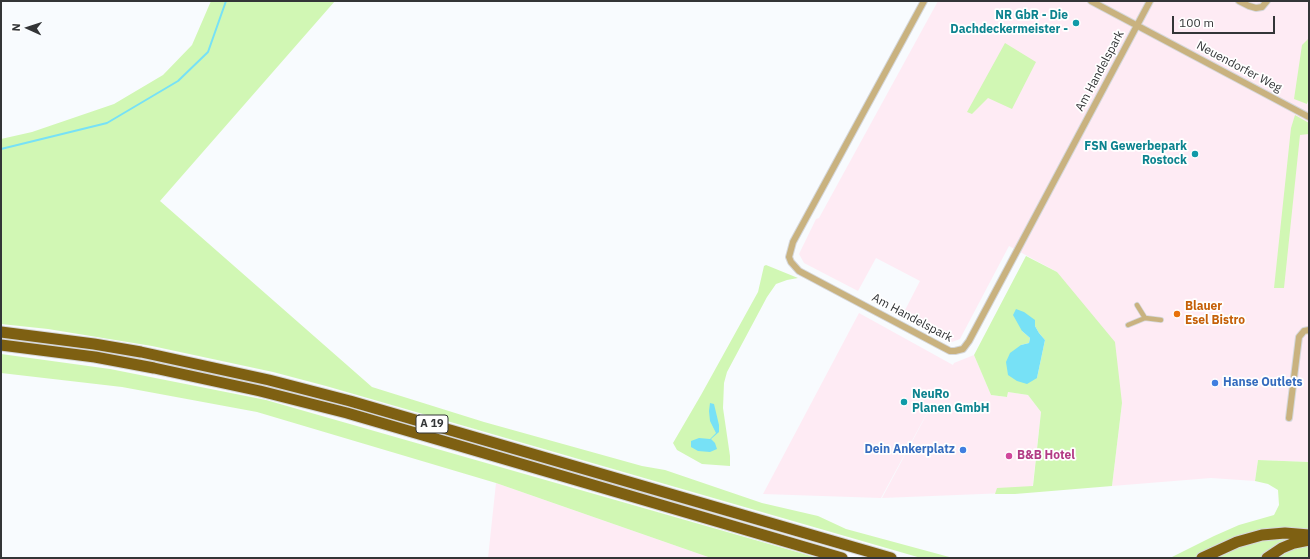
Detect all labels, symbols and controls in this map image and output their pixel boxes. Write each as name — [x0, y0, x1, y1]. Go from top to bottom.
north arrow — [8, 8, 48, 48]
scale bar — [1174, 8, 1277, 34]
place label: NR GbR - Die Dachdeckermeister - — [950, 9, 1068, 37]
text: 100 m — [1179, 15, 1214, 30]
marker: NR GbR - Die Dachdeckermeister - — [1071, 18, 1081, 28]
text: N — [9, 23, 23, 32]
street label: Am Handelspark — [1073, 28, 1127, 114]
street label: Neuendorfer Weg — [1194, 38, 1284, 96]
place label: FSN Gewerbepark Rostock — [1084, 140, 1187, 168]
marker: FSN Gewerbepark Rostock — [1190, 149, 1200, 159]
street label: Am Handelspark — [869, 291, 955, 345]
place label: Blauer Esel Bistro — [1185, 300, 1245, 328]
marker: Blauer Esel Bistro — [1172, 309, 1182, 319]
place label: Hanse Outlets — [1223, 376, 1303, 390]
marker: Hanse Outlets — [1210, 378, 1220, 388]
place label: NeuRo Planen GmbH — [912, 388, 990, 416]
marker: NeuRo Planen GmbH — [899, 397, 909, 407]
road number: A 19 — [416, 415, 448, 433]
place label: Dein Ankerplatz — [864, 443, 955, 457]
marker: Dein Ankerplatz — [958, 445, 968, 455]
place label: B&B Hotel — [1017, 449, 1075, 463]
marker: B&B Hotel — [1004, 451, 1014, 461]

